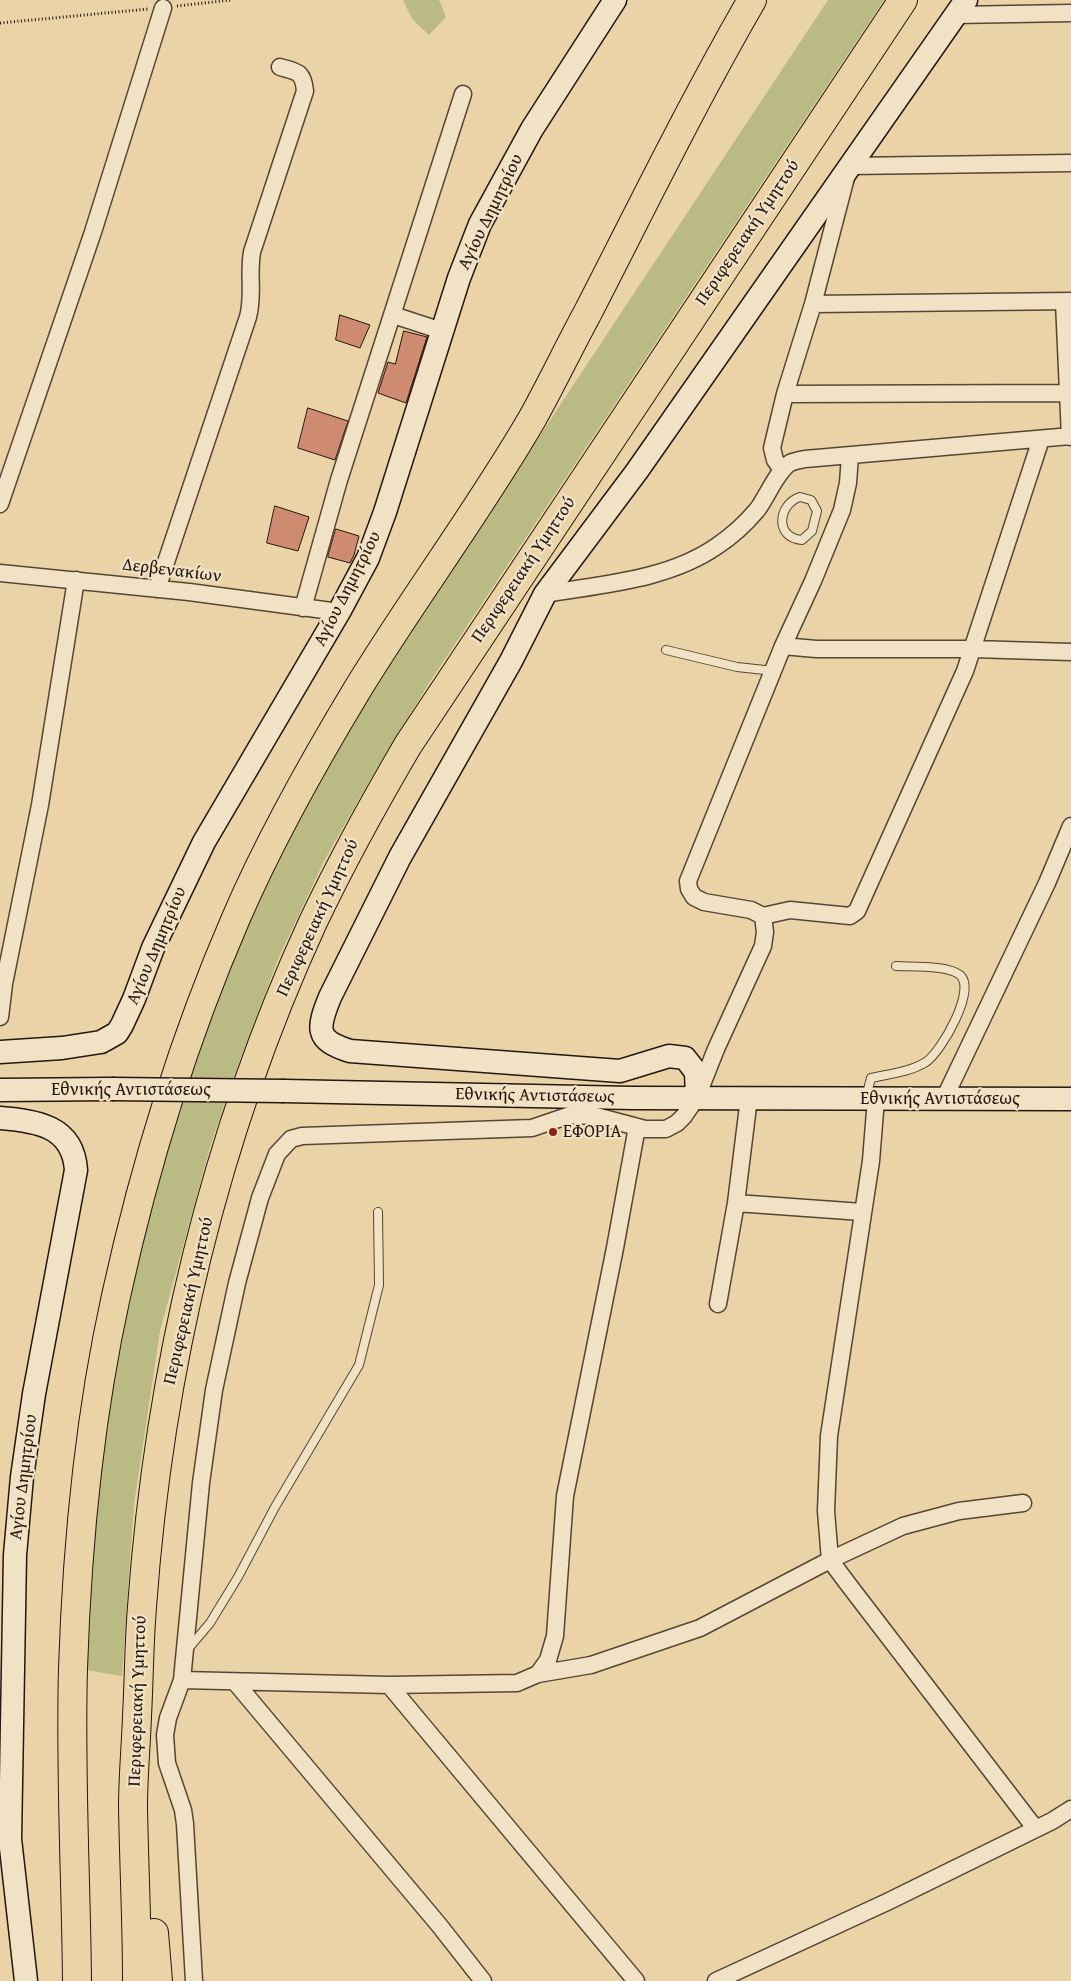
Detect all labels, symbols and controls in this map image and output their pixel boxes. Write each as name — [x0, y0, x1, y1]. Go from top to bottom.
street label: Αγίου Δημητρίου — [454, 151, 528, 273]
street label: Περιφερειακή Υμηττού — [691, 156, 805, 310]
street label: Περιφερειακή Υμηττού — [467, 493, 581, 647]
street label: Αγίου Δημητρίου — [310, 528, 386, 650]
street label: Δερβενακίων — [121, 554, 223, 588]
street label: Περιφερειακή Υμηττού — [272, 836, 364, 1000]
street label: Αγίου Δημητρίου — [122, 884, 192, 1008]
street label: Εθνικής Αντιστάσεως — [51, 1079, 211, 1101]
street label: Εθνικής Αντιστάσεως — [455, 1084, 615, 1108]
street label: Εθνικής Αντιστάσεως — [860, 1088, 1020, 1110]
place label: ΕΦΟΡΙΑ — [563, 1121, 621, 1143]
marker: ΕΦΟΡΙΑ — [547, 1126, 559, 1138]
street label: Περιφερειακή Υμηττού — [159, 1215, 219, 1387]
street label: Αγίου Δημητρίου — [6, 1413, 42, 1541]
street label: Περιφερειακή Υμηττού — [124, 1615, 152, 1787]

